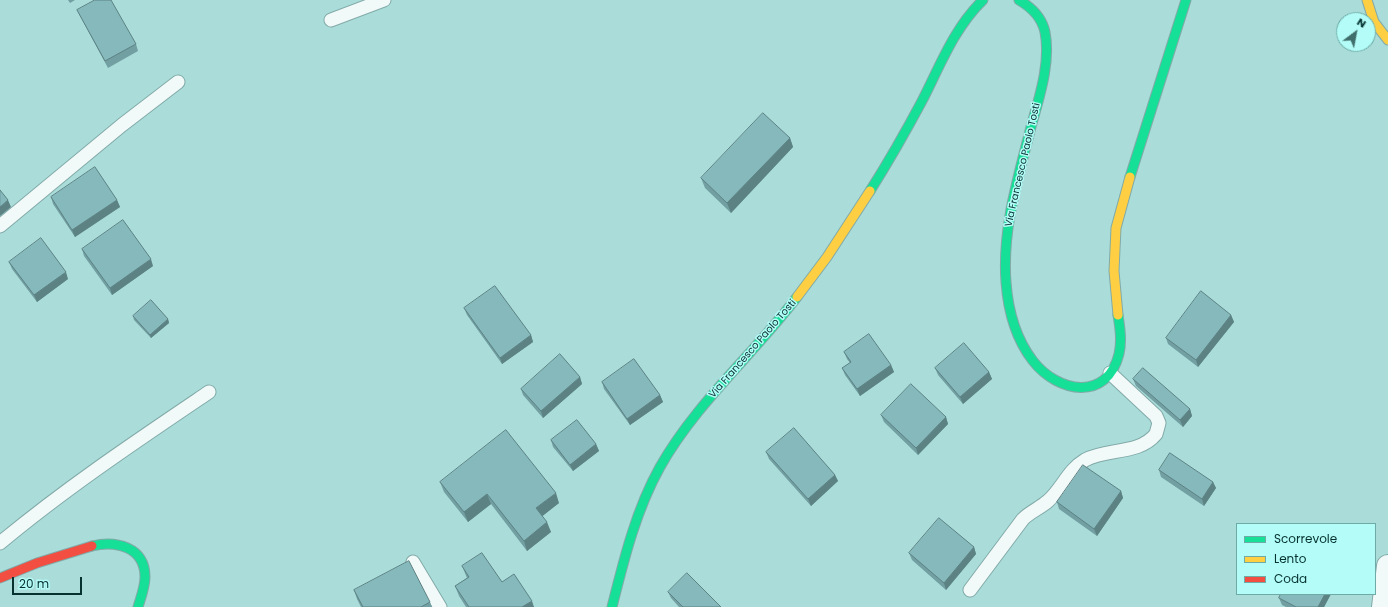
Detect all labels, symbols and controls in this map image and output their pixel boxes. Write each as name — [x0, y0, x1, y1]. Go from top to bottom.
north arrow — [1336, 12, 1376, 52]
text: N — [1354, 14, 1370, 32]
street label: Via Francesco Paolo Tosti — [1003, 102, 1043, 228]
street label: Via Francesco Paolo Tosti — [707, 297, 799, 401]
legend — [1236, 523, 1376, 595]
text: Scorrevole — [1274, 530, 1337, 547]
text: Lento — [1274, 550, 1306, 567]
scale bar — [14, 569, 84, 595]
text: Coda — [1274, 570, 1307, 587]
text: 20 m — [19, 575, 49, 592]

